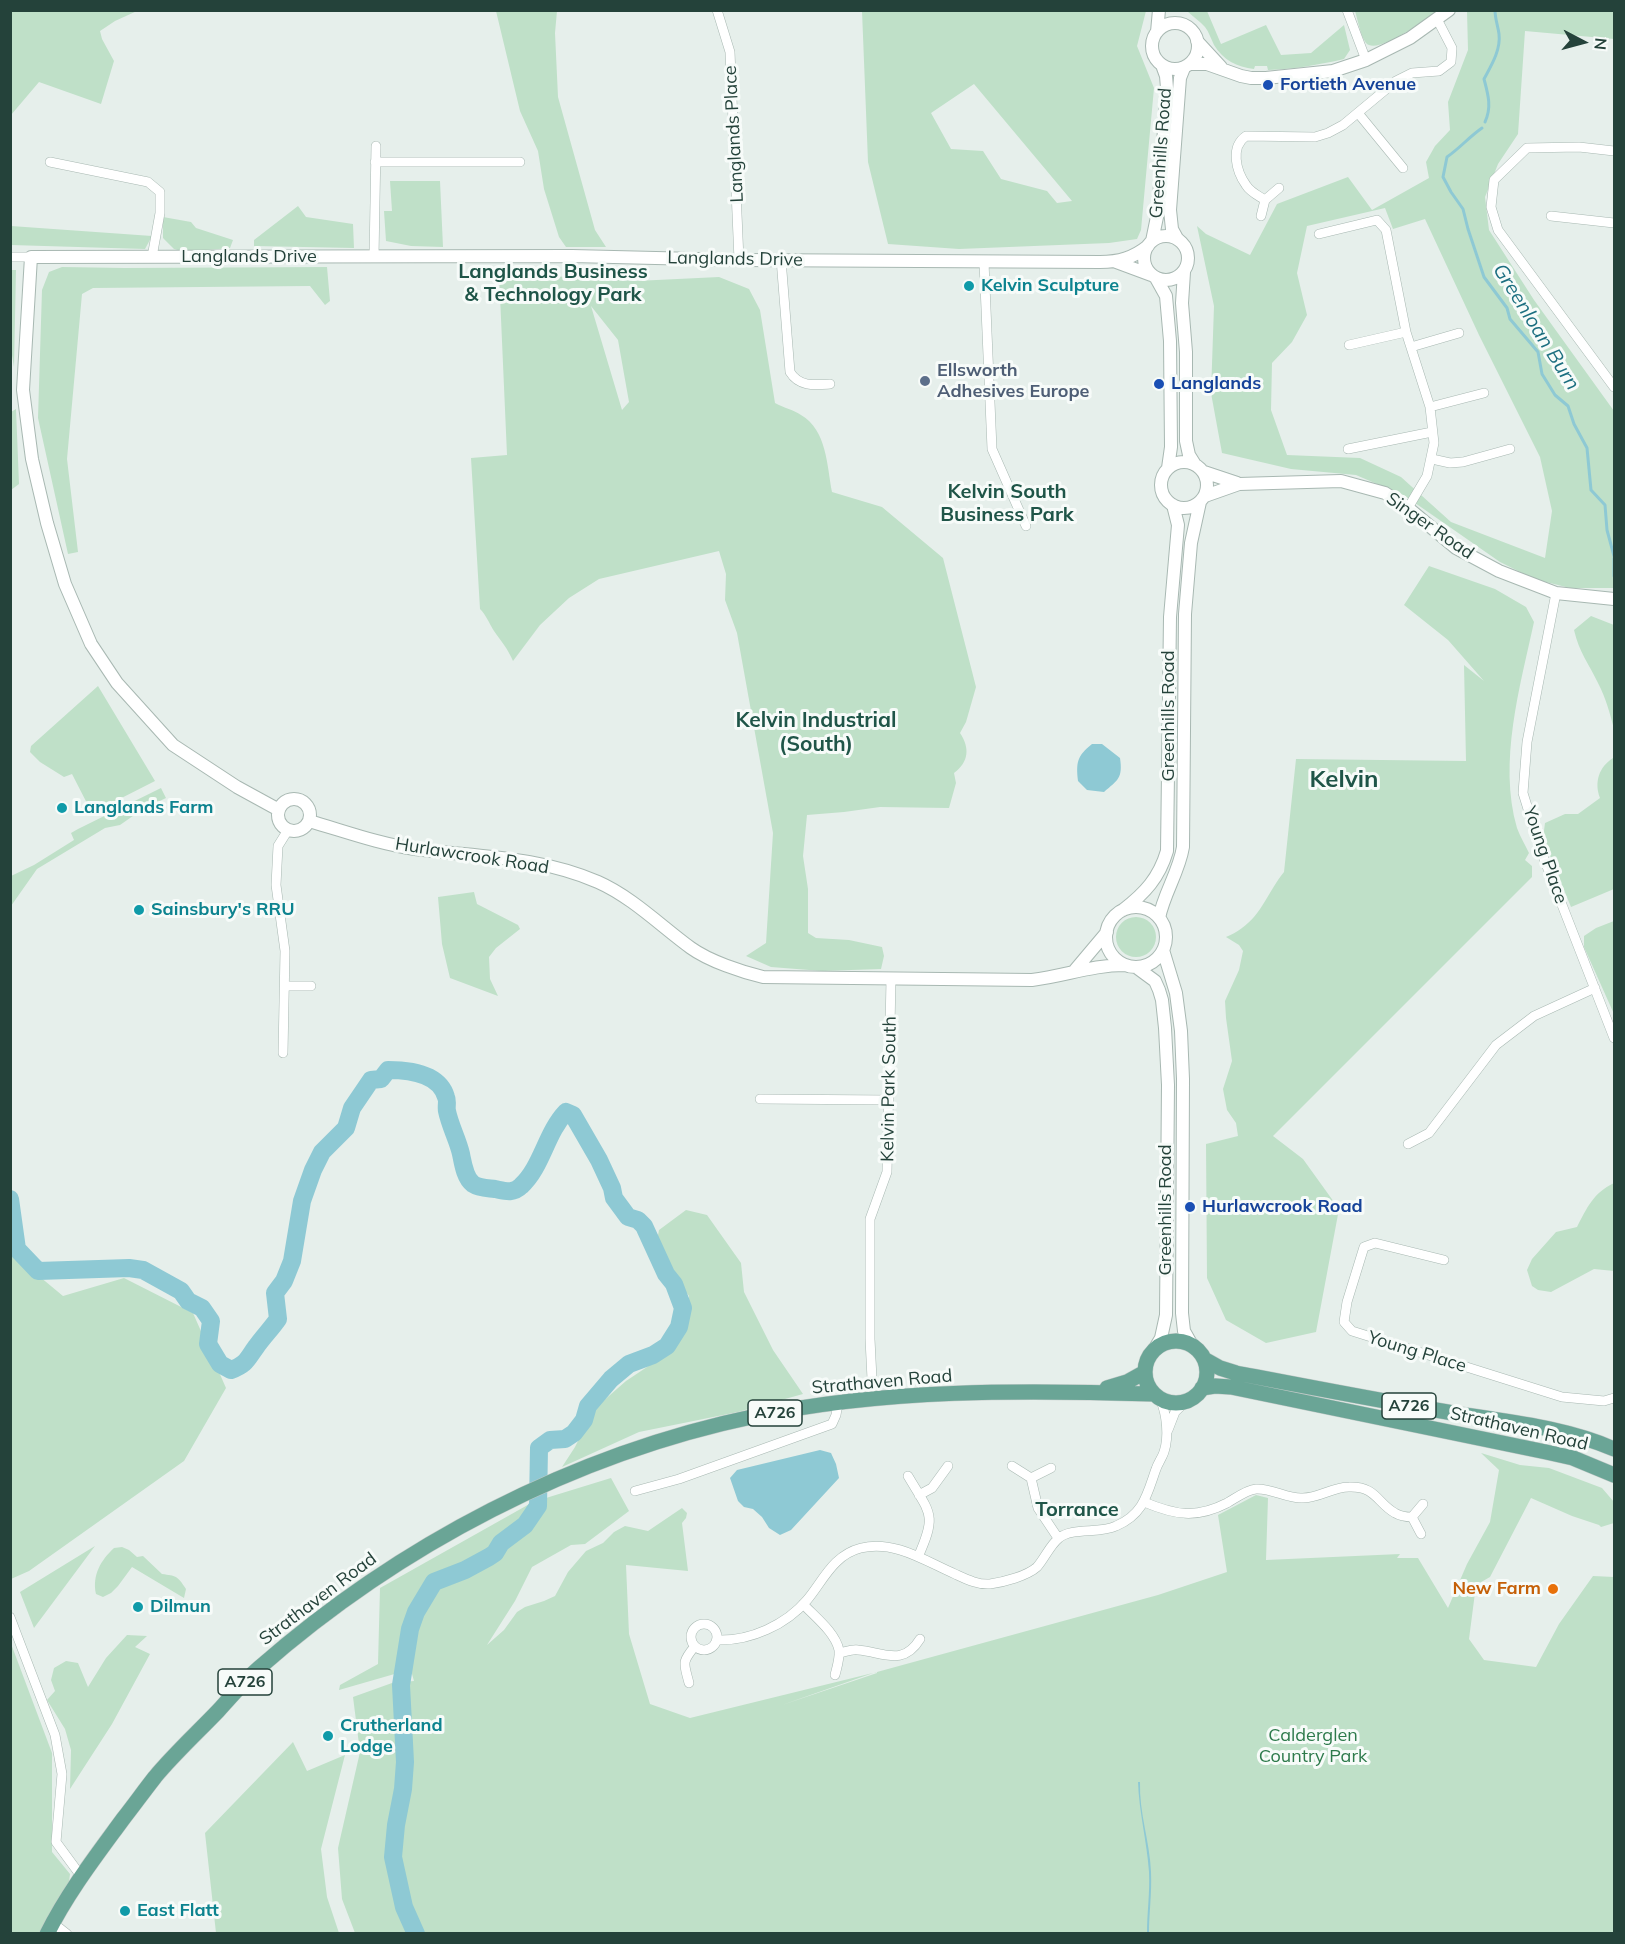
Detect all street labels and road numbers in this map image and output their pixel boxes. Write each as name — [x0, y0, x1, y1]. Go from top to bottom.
street label: Langlands Place — [720, 65, 748, 203]
street label: Greenhills Road — [1146, 87, 1176, 219]
street label: Langlands Drive — [181, 246, 317, 268]
street label: Langlands Drive — [667, 247, 803, 271]
street label: Singer Road — [1382, 488, 1478, 564]
street label: Greenhills Road — [1158, 651, 1180, 781]
street label: Young Place — [1518, 803, 1572, 907]
street label: Hurlawcrook Road — [394, 833, 550, 879]
street label: Kelvin Park South — [877, 1016, 901, 1162]
street label: Greenhills Road — [1155, 1145, 1177, 1275]
street label: Young Place — [1365, 1327, 1469, 1377]
street label: Strathaven Road — [811, 1365, 953, 1399]
road number: A726 — [1382, 1393, 1436, 1419]
road number: A726 — [748, 1400, 802, 1426]
street label: Strathaven Road — [1448, 1403, 1590, 1455]
street label: Strathaven Road — [255, 1548, 381, 1650]
road number: A726 — [218, 1669, 272, 1695]

